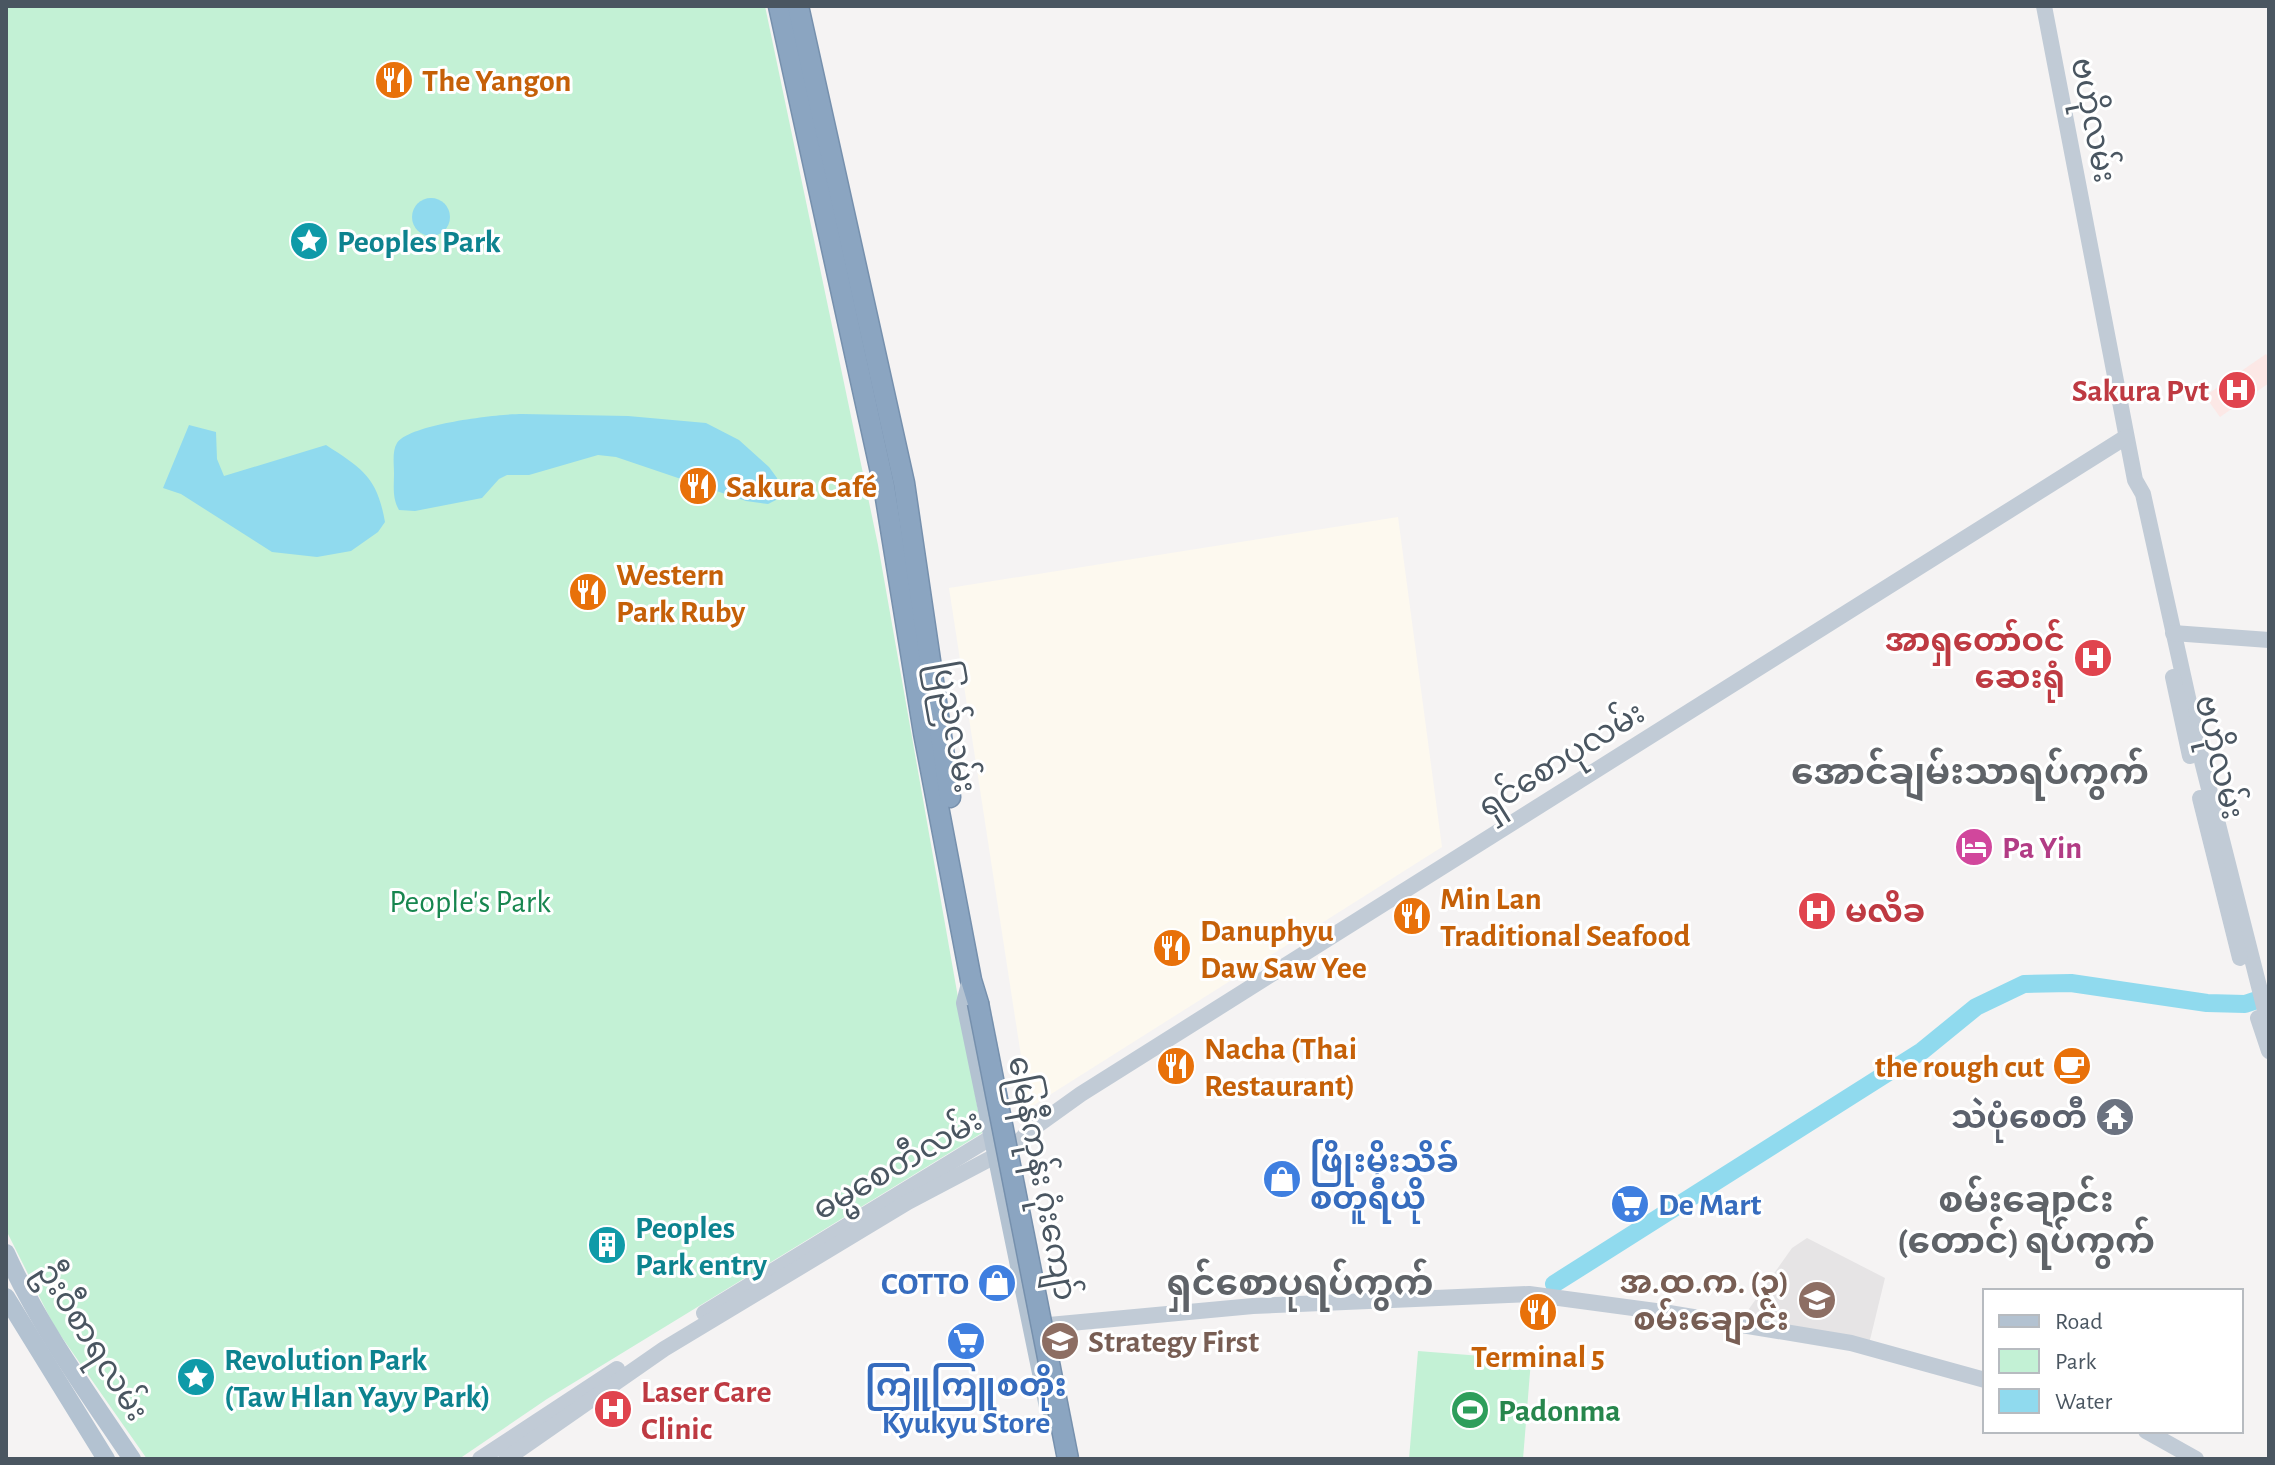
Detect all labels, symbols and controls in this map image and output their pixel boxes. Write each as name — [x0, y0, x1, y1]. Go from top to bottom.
street label: ဗဟိုလမ်း — [2056, 54, 2129, 187]
restaurant icon: The Yangon — [373, 59, 415, 101]
place label: The Yangon — [422, 65, 571, 97]
place icon: Peoples Park — [288, 220, 330, 262]
place label: Peoples Park — [337, 226, 501, 258]
hospital icon: Sakura Pvt — [2216, 369, 2258, 411]
place label: Sakura Pvt — [2072, 375, 2209, 407]
restaurant icon: Sakura Café — [677, 465, 719, 507]
place label: Sakura Café — [726, 471, 877, 503]
place label: Western Park Ruby — [616, 559, 746, 628]
restaurant icon: Western Park Ruby — [567, 571, 609, 613]
place label: အာရှတော်ဝင် ဆေးရုံ — [1885, 618, 2065, 703]
hospital icon: အာရှတော်ဝင် ဆေးရုံ — [2072, 637, 2114, 679]
street label: ပြည်လမ်း — [918, 657, 989, 797]
street label: ရှင်စောပုလမ်း — [1469, 689, 1655, 831]
street label: ဗဟိုလမ်း — [2180, 690, 2257, 824]
district label: အောင်ချမ်းသာရပ်ကွက် — [1791, 747, 2149, 802]
hotel icon: Pa Yin — [1953, 826, 1995, 868]
place label: Pa Yin — [2002, 832, 2082, 864]
place label: Min Lan Traditional Seafood — [1440, 883, 1690, 952]
park label: People's Park — [389, 886, 551, 918]
place label: မလိခ — [1845, 889, 1925, 928]
hospital icon: မလိခ — [1796, 890, 1838, 932]
restaurant icon: Min Lan Traditional Seafood — [1391, 895, 1433, 937]
place label: Danuphyu Daw Saw Yee — [1200, 915, 1367, 984]
restaurant icon: Danuphyu Daw Saw Yee — [1151, 927, 1193, 969]
place label: Nacha (Thai Restaurant) — [1204, 1033, 1357, 1102]
restaurant icon: Nacha (Thai Restaurant) — [1155, 1045, 1197, 1087]
cafe icon: the rough cut — [2051, 1045, 2093, 1087]
place label: the rough cut — [1875, 1051, 2044, 1083]
street label: မြေနီကုန်း ဂုံးကျော် — [994, 1052, 1089, 1305]
place label: သဲပုံစေတီ — [1951, 1096, 2087, 1143]
temple icon: သဲပုံစေတီ — [2094, 1096, 2136, 1138]
street label: ဓမ္မစေတီလမ်း — [804, 1097, 992, 1234]
place label: ဖြိုးမိုးသိခ် စတူရီယို — [1310, 1139, 1459, 1224]
shop icon: ဖြိုးမိုးသိခ် စတူရီယို — [1261, 1158, 1303, 1200]
district label: စမ်းချောင်း (တောင်) ရပ်ကွက် — [1897, 1175, 2155, 1270]
supermarket icon: De Mart — [1609, 1183, 1651, 1225]
place label: De Mart — [1658, 1189, 1761, 1221]
place label: Peoples Park entry — [635, 1212, 768, 1281]
building icon: Peoples Park entry — [586, 1224, 628, 1266]
street label: ဦးဝီစာရလမ်း — [23, 1252, 160, 1431]
district label: ရှင်စောပုရပ်ကွက် — [1167, 1258, 1433, 1312]
shop icon: COTTO — [976, 1262, 1018, 1304]
place label: အ.ထ.က. (၃) စမ်းချောင်း — [1620, 1267, 1789, 1346]
place label: COTTO — [881, 1268, 969, 1300]
school or university icon: အ.ထ.က. (၃) စမ်းချောင်း — [1796, 1279, 1838, 1321]
legend — [1983, 1289, 2243, 1433]
restaurant icon: Terminal 5 — [1517, 1291, 1559, 1333]
text: Road — [2055, 1310, 2103, 1334]
supermarket icon: ကြူကြူစတိုး Kyukyu Store — [945, 1320, 987, 1362]
school or university icon: Strategy First — [1039, 1320, 1081, 1362]
place label: Strategy First — [1088, 1326, 1259, 1358]
place label: Terminal 5 — [1471, 1341, 1605, 1373]
place label: Revolution Park (Taw Hlan Yayy Park) — [224, 1344, 491, 1413]
text: Park — [2055, 1350, 2096, 1374]
place icon: Revolution Park (Taw Hlan Yayy Park) — [175, 1356, 217, 1398]
place label: ကြူကြူစတိုး Kyukyu Store — [865, 1363, 1067, 1439]
place label: Laser Care Clinic — [641, 1376, 772, 1445]
hospital icon: Laser Care Clinic — [592, 1388, 634, 1430]
sports icon: Padonma — [1449, 1389, 1491, 1431]
text: Water — [2055, 1390, 2113, 1414]
place label: Padonma — [1498, 1395, 1621, 1427]

